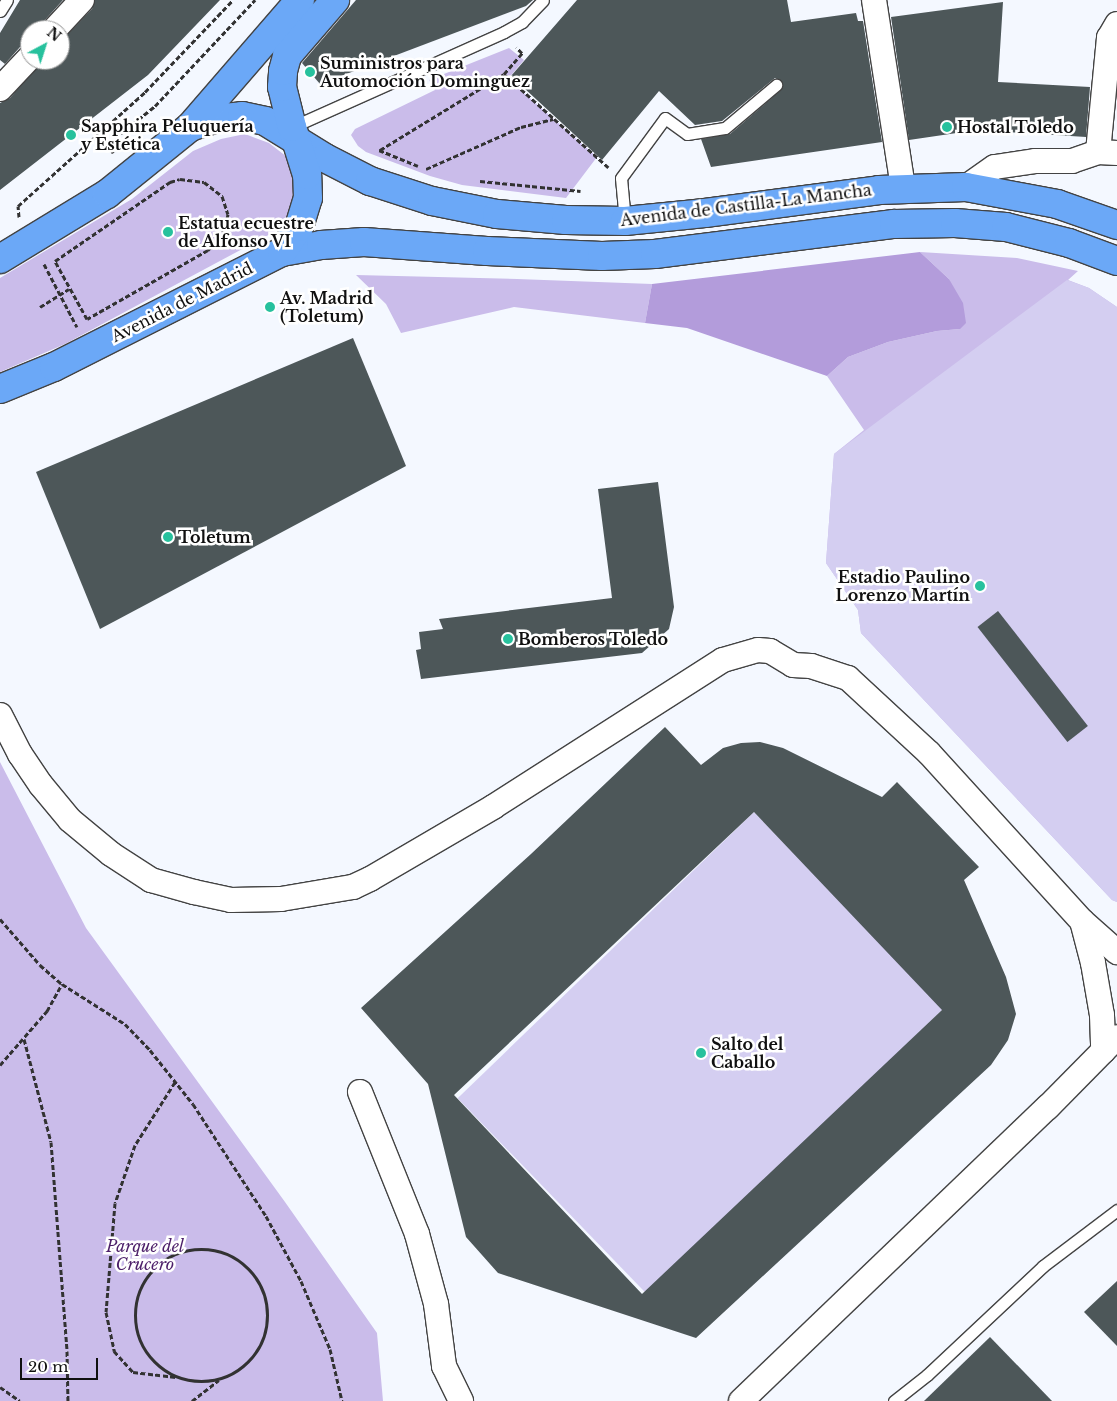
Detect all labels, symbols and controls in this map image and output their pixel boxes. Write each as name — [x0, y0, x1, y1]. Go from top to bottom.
north arrow — [20, 20, 70, 70]
text: N — [43, 23, 65, 45]
place label: Suministros para Automoción Dominguez — [320, 53, 530, 91]
marker: Suministros para Automoción Dominguez — [304, 66, 316, 78]
place label: Sapphira Peluquería y Estética — [81, 116, 254, 154]
place label: Hostal Toledo — [957, 117, 1074, 137]
marker: Hostal Toledo — [941, 121, 953, 133]
marker: Sapphira Peluquería y Estética — [65, 129, 77, 141]
street label: Avenida de Castilla-La Mancha — [619, 180, 873, 230]
place label: Estatua ecuestre de Alfonso VI — [178, 213, 314, 251]
marker: Estatua ecuestre de Alfonso VI — [162, 226, 174, 238]
street label: Avenida de Madrid — [108, 258, 256, 346]
place label: Av. Madrid (Toletum) — [280, 288, 373, 326]
marker: Av. Madrid (Toletum) — [264, 301, 276, 313]
place label: Toletum — [178, 527, 251, 547]
marker: Toletum — [162, 531, 174, 543]
place label: Estadio Paulino Lorenzo Martín — [836, 567, 970, 605]
marker: Estadio Paulino Lorenzo Martín — [974, 580, 986, 592]
place label: Bomberos Toledo — [518, 629, 669, 649]
marker: Bomberos Toledo — [502, 633, 514, 645]
place label: Salto del Caballo — [711, 1034, 784, 1072]
marker: Salto del Caballo — [695, 1047, 707, 1059]
park label: Parque del Crucero — [106, 1236, 184, 1274]
scale bar — [22, 1348, 100, 1380]
text: 20 m — [28, 1357, 68, 1376]

